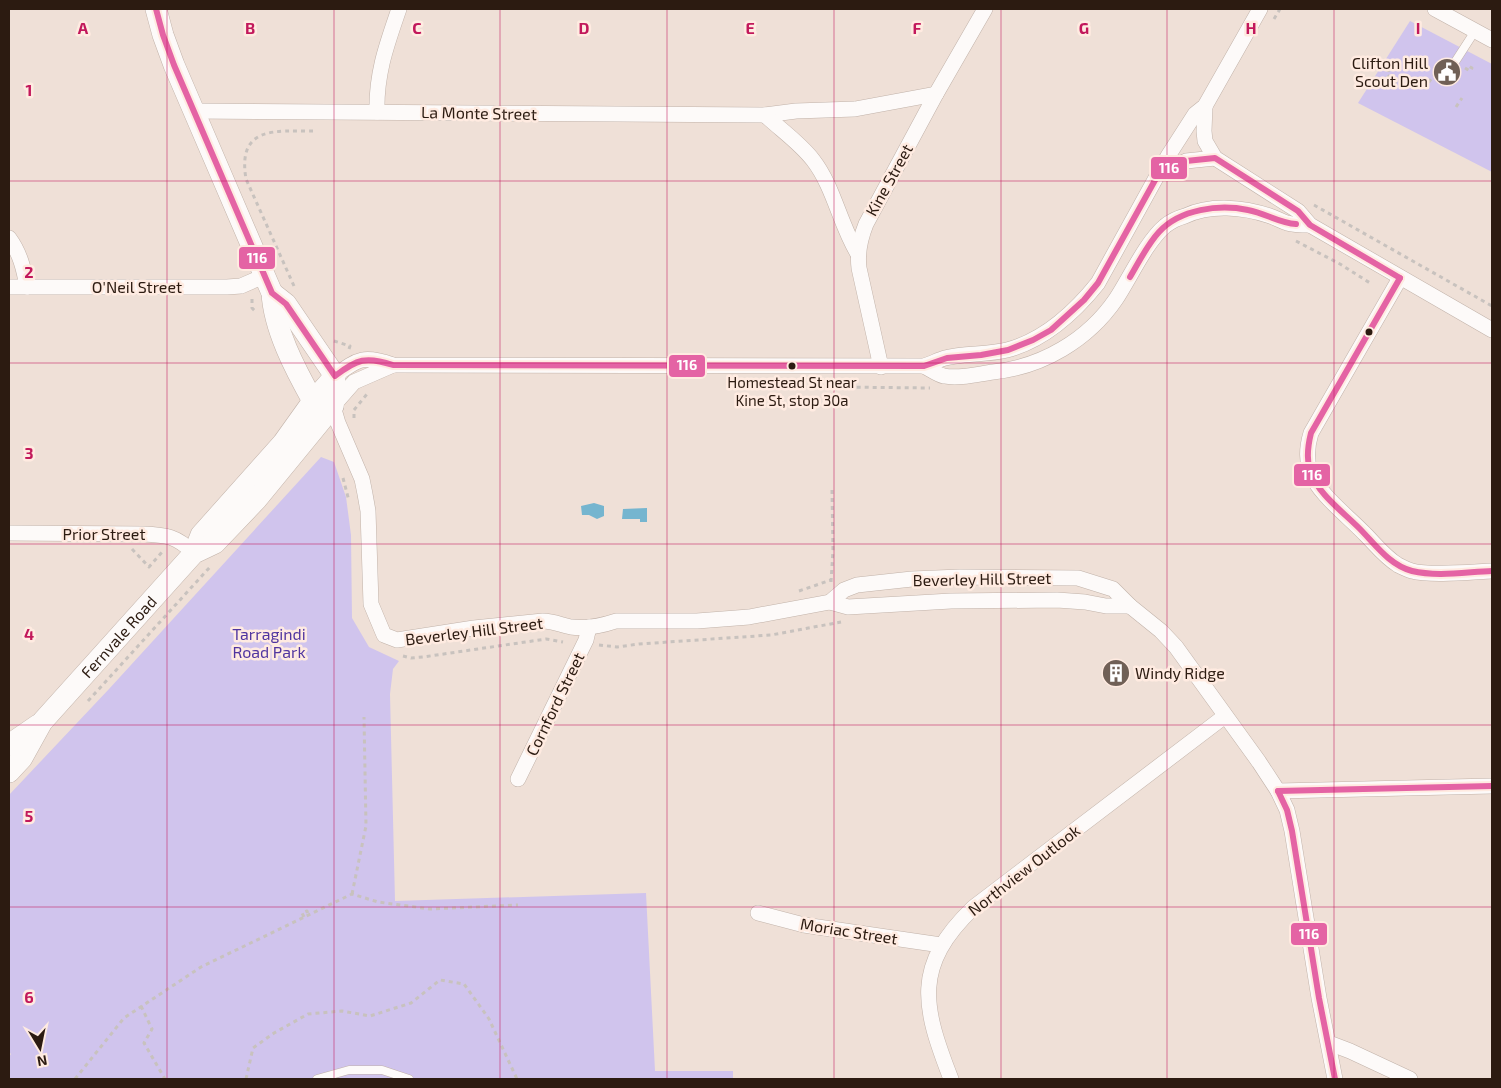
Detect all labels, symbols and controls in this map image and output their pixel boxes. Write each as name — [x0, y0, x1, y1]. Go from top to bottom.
text: A — [78, 18, 89, 37]
text: B — [245, 18, 255, 37]
text: C — [412, 18, 422, 37]
text: D — [579, 18, 590, 37]
text: E — [745, 18, 755, 37]
text: F — [913, 18, 922, 37]
text: G — [1079, 18, 1089, 37]
text: H — [1245, 18, 1257, 37]
text: I — [1416, 18, 1420, 37]
place label: Clifton Hill Scout Den — [1352, 53, 1428, 90]
public building icon: Clifton Hill Scout Den — [1432, 57, 1462, 87]
text: 1 — [26, 80, 32, 99]
street label: La Monte Street — [421, 102, 537, 123]
street label: Kine Street — [861, 140, 916, 219]
line badge: 116 — [1150, 156, 1188, 180]
text: 116 — [1159, 159, 1179, 176]
line badge: 116 — [238, 246, 276, 270]
text: 116 — [247, 249, 267, 266]
text: 2 — [24, 262, 34, 281]
street label: O'Neil Street — [92, 277, 182, 296]
unlabelled marker — [1364, 327, 1374, 337]
line badge: 116 — [668, 354, 706, 378]
text: 116 — [677, 356, 697, 373]
marker: Homestead St near Kine St, stop 30a — [787, 361, 797, 371]
place label: Homestead St near Kine St, stop 30a — [727, 373, 857, 409]
text: 3 — [24, 443, 34, 462]
line badge: 116 — [1293, 463, 1331, 487]
text: 116 — [1302, 466, 1322, 483]
street label: Prior Street — [62, 524, 146, 543]
street label: Beverley Hill Street — [913, 568, 1051, 589]
street label: Fernvale Road — [77, 591, 160, 681]
street label: Beverley Hill Street — [404, 613, 544, 648]
text: 4 — [24, 624, 34, 643]
park label: Tarragindi Road Park — [232, 624, 306, 661]
street label: Cornford Street — [521, 649, 588, 758]
building icon: Windy Ridge — [1101, 658, 1131, 688]
place label: Windy Ridge — [1135, 663, 1225, 682]
text: 5 — [25, 806, 34, 825]
street label: Northview Outlook — [964, 820, 1083, 919]
street label: Moriac Street — [799, 913, 899, 948]
line badge: 116 — [1290, 922, 1328, 946]
text: 116 — [1299, 925, 1319, 942]
text: 6 — [24, 987, 34, 1006]
north arrow — [15, 1023, 65, 1073]
text: N — [36, 1052, 49, 1071]

